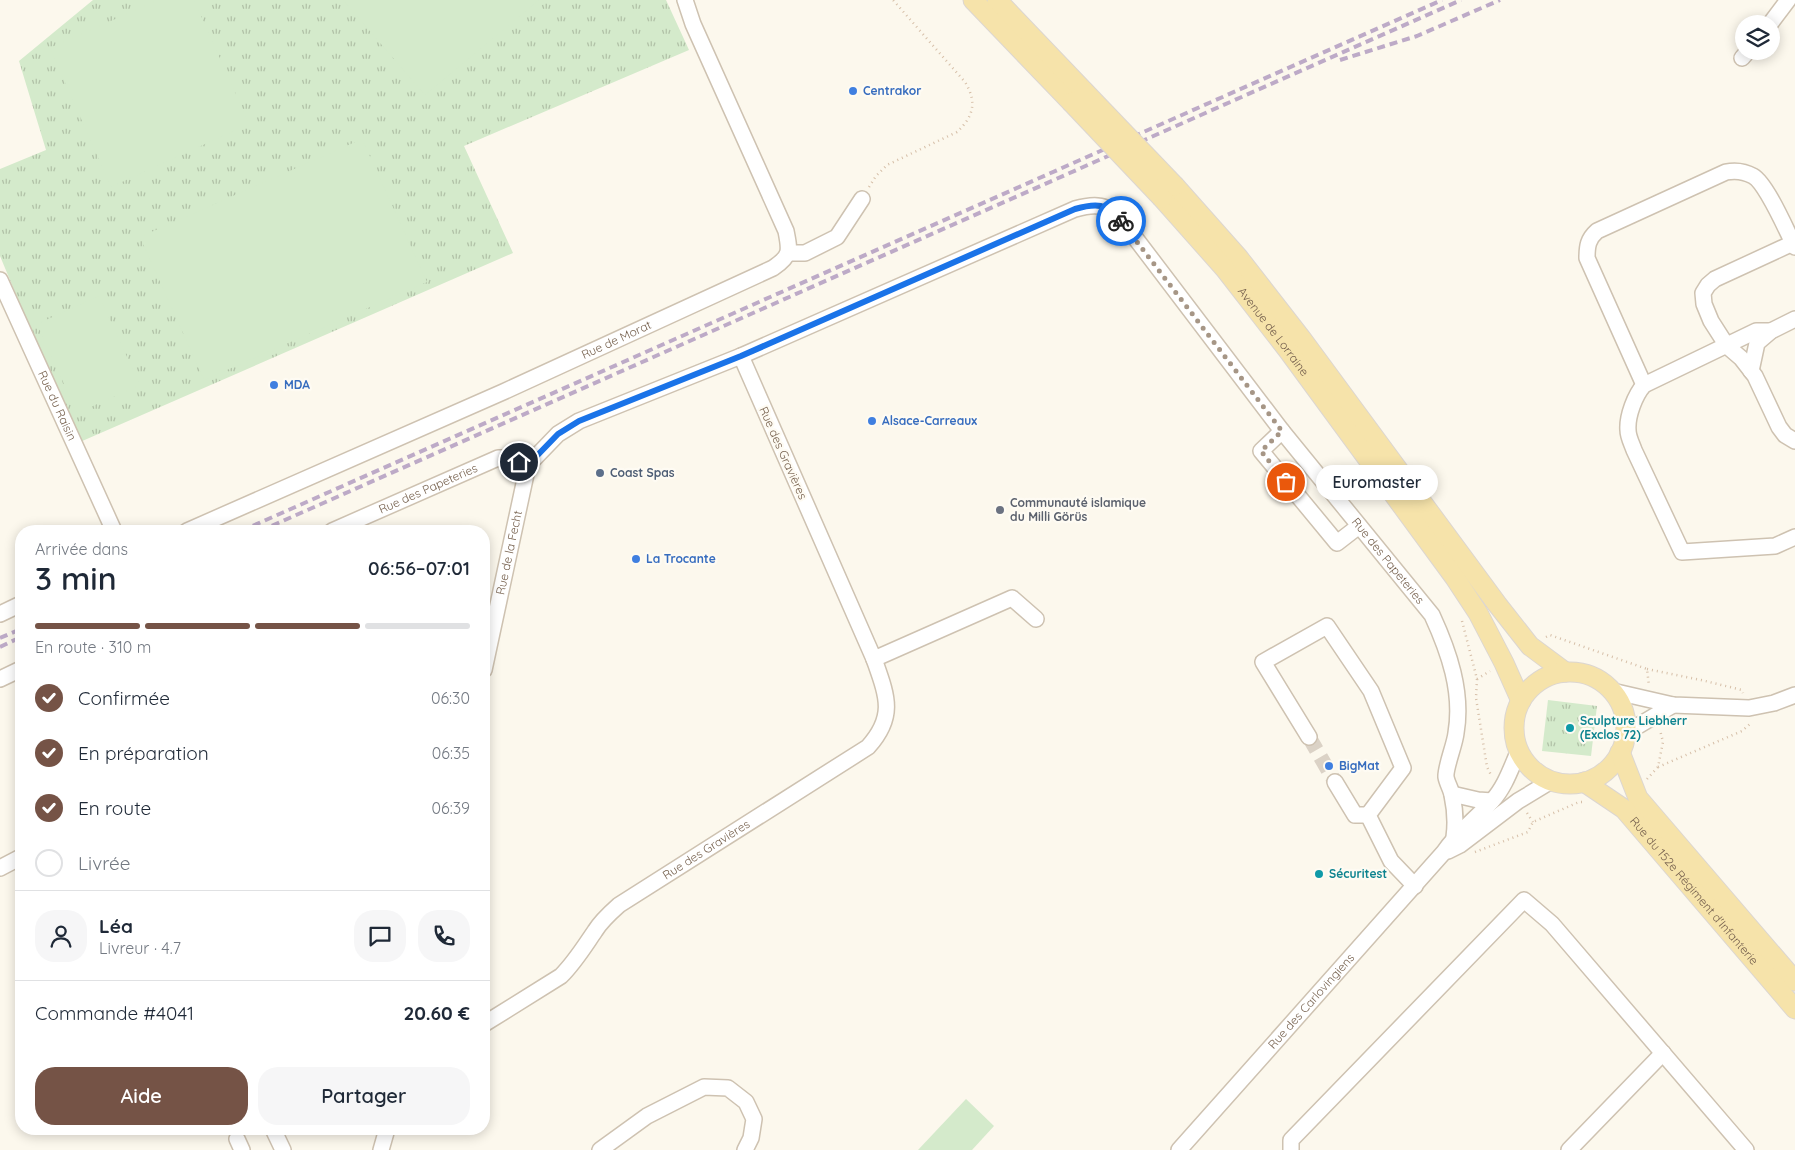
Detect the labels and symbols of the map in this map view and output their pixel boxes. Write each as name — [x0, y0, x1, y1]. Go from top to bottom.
place label: Centrakor — [863, 83, 922, 98]
marker: Centrakor — [847, 85, 859, 97]
courier — [1096, 196, 1146, 246]
street label: Avenue de Lorraine — [1235, 284, 1312, 379]
street label: Rue de Morat — [579, 317, 653, 362]
street label: Rue du Raisin — [35, 368, 80, 443]
place label: MDA — [284, 377, 310, 392]
marker: MDA — [268, 379, 280, 391]
street label: Rue des Gravières — [756, 404, 811, 502]
place label: Alsace-Carreaux — [882, 413, 977, 428]
marker: Alsace-Carreaux — [866, 415, 878, 427]
pin — [498, 441, 540, 483]
street label: Rue des Papeteries — [376, 460, 480, 517]
pin — [1265, 461, 1307, 503]
callout: Euromaster — [1316, 464, 1438, 500]
place label: Coast Spas — [610, 465, 675, 480]
marker: Coast Spas — [594, 467, 606, 479]
place label: Communauté islamique du Milli Görüs — [1010, 495, 1146, 524]
marker: Communauté islamique du Milli Görüs — [994, 504, 1006, 516]
street label: Rue de la Fecht — [492, 509, 525, 596]
street label: Rue des Papeteries — [1349, 515, 1428, 607]
place label: La Trocante — [646, 551, 716, 566]
marker: La Trocante — [630, 553, 642, 565]
place label: Sculpture Liebherr (Exclos 72) — [1580, 713, 1687, 742]
marker: Sculpture Liebherr (Exclos 72) — [1564, 722, 1576, 734]
place label: BigMat — [1339, 758, 1380, 773]
marker: BigMat — [1323, 760, 1335, 772]
street label: Rue du 152e Régiment d'Infanterie — [1627, 814, 1762, 968]
street label: Rue des Gravières — [660, 816, 753, 882]
place label: Sécuritest — [1329, 866, 1387, 881]
marker: Sécuritest — [1313, 868, 1325, 880]
street label: Rue des Carlovingiens — [1264, 950, 1357, 1052]

